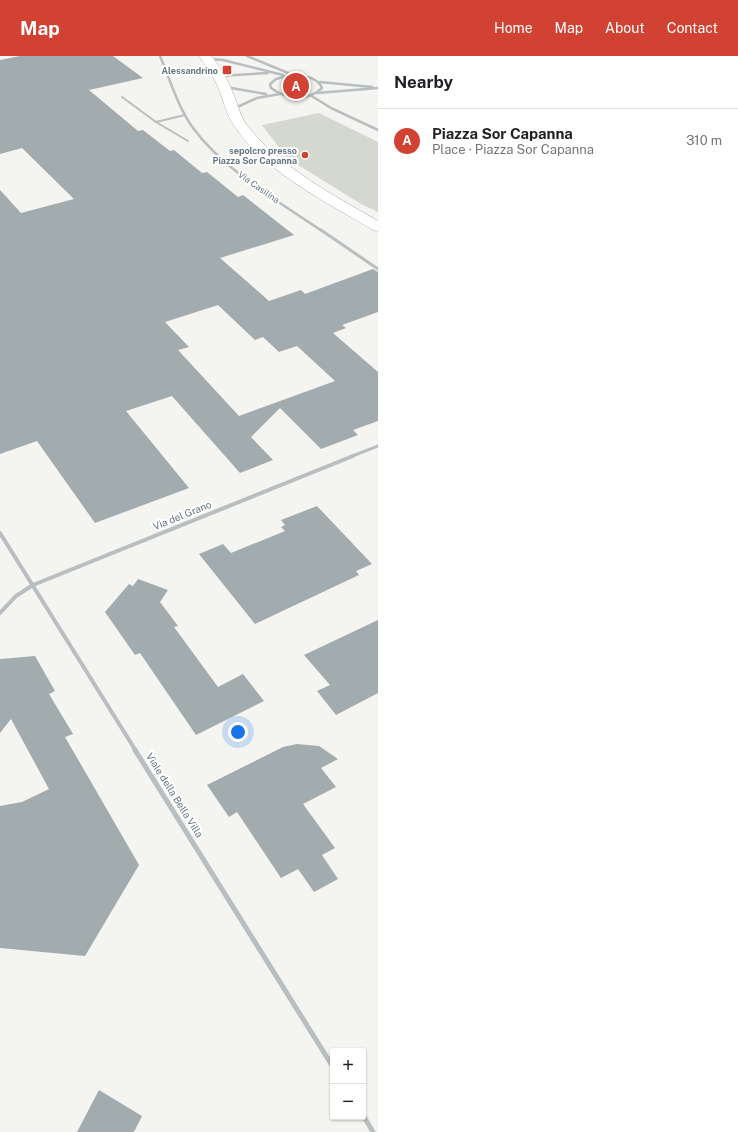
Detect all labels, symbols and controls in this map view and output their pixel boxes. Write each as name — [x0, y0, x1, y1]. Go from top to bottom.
text: Map — [20, 17, 60, 39]
text: Home — [494, 20, 533, 36]
text: Map — [555, 20, 583, 36]
text: About — [605, 20, 645, 36]
text: Contact — [667, 20, 718, 36]
marker: Alessandrino — [221, 64, 233, 76]
place label: Alessandrino — [162, 65, 218, 76]
pin: A — [283, 71, 309, 101]
text: Nearby — [394, 72, 453, 92]
text: Piazza Sor Capanna — [432, 125, 573, 142]
text: A — [402, 133, 412, 148]
text: 310 m — [686, 133, 722, 148]
text: Place · Piazza Sor Capanna — [432, 142, 594, 157]
place label: sepolcro presso Piazza Sor Capanna — [213, 145, 297, 166]
marker: sepolcro presso Piazza Sor Capanna — [300, 150, 310, 160]
street label: Via Casilina — [236, 169, 282, 205]
street label: Via del Grano — [151, 498, 213, 532]
your location — [228, 722, 248, 742]
street label: Viale della Bella Villa — [144, 750, 206, 840]
map controls — [330, 1048, 366, 1120]
button: + — [330, 1048, 366, 1084]
button: − — [330, 1084, 366, 1120]

